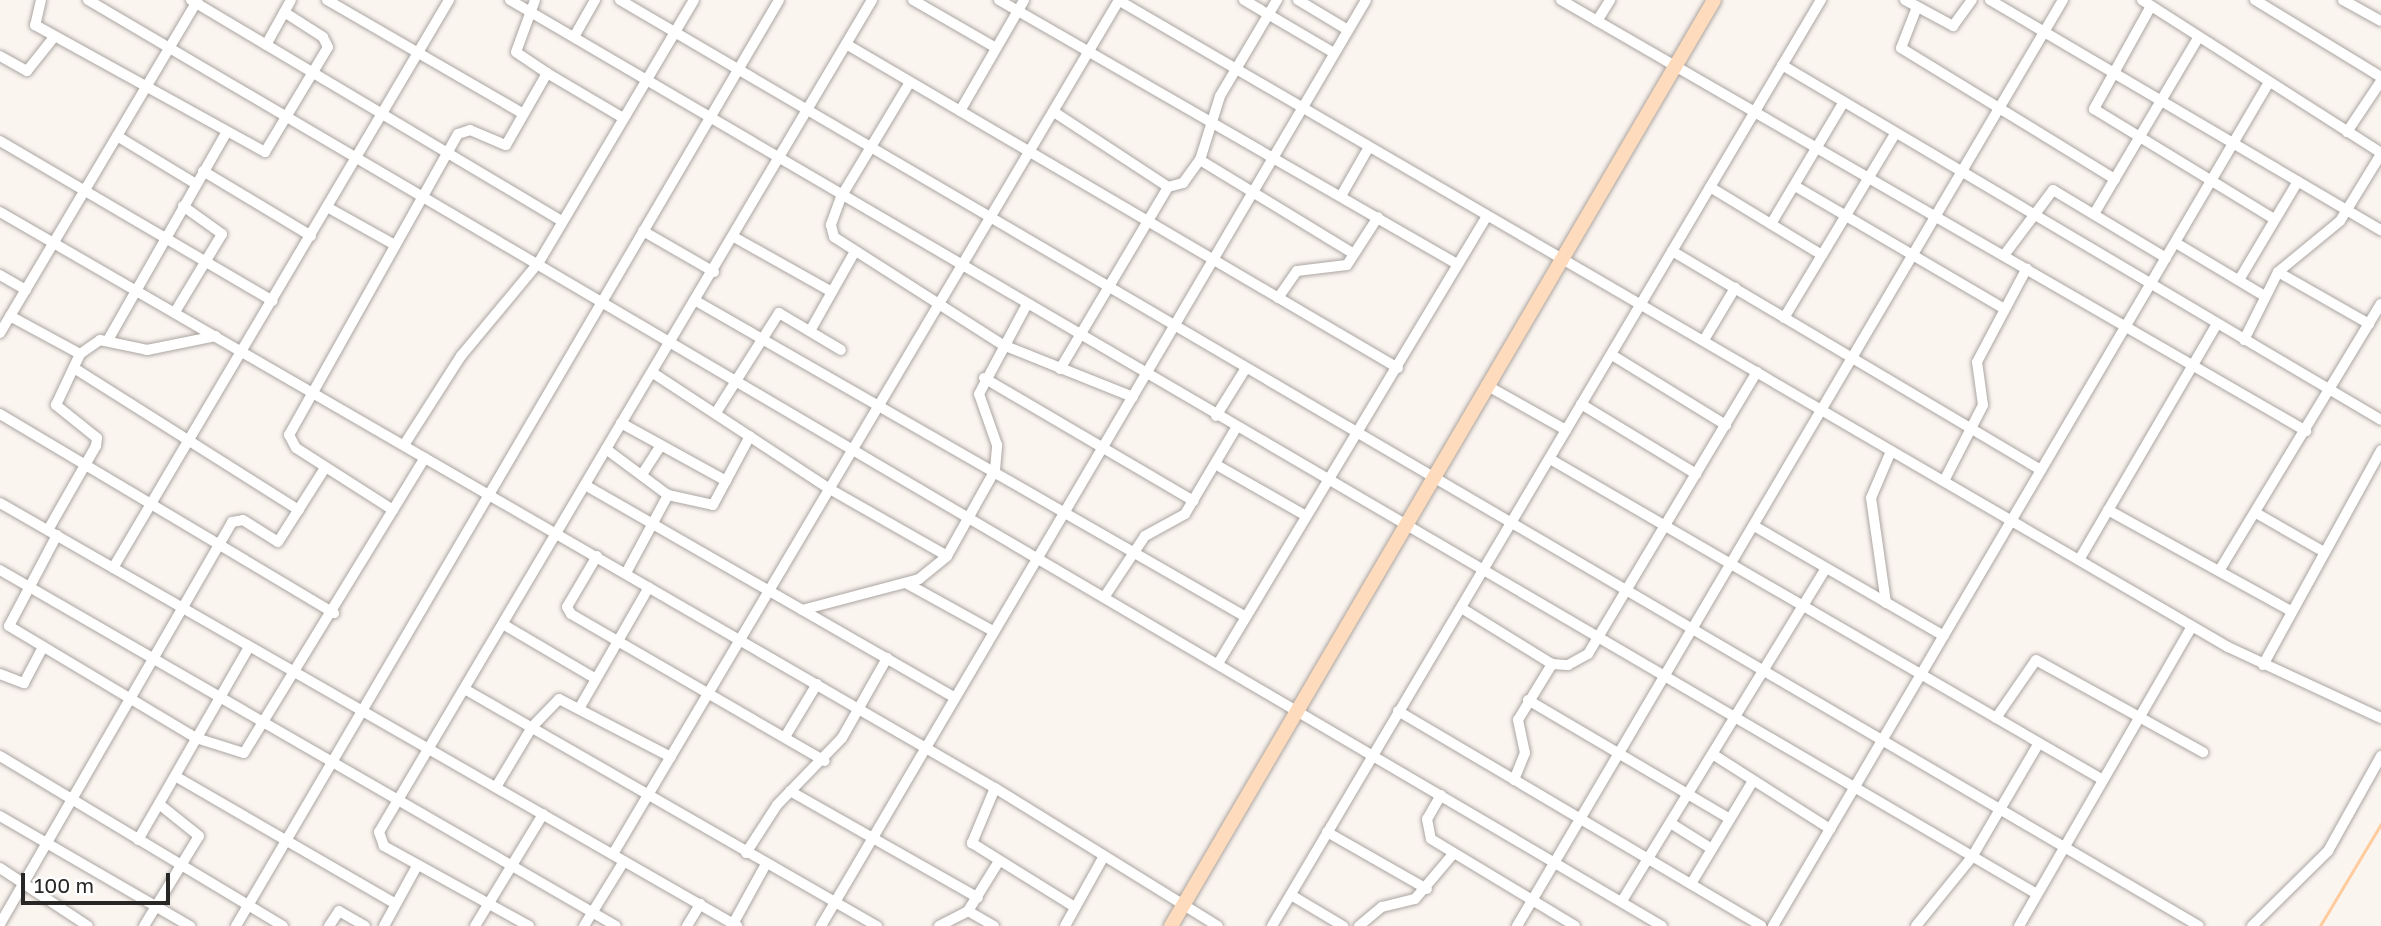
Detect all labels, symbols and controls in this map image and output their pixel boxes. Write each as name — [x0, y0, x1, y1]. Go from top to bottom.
scale bar — [24, 860, 173, 904]
text: 100 m — [34, 872, 94, 898]

